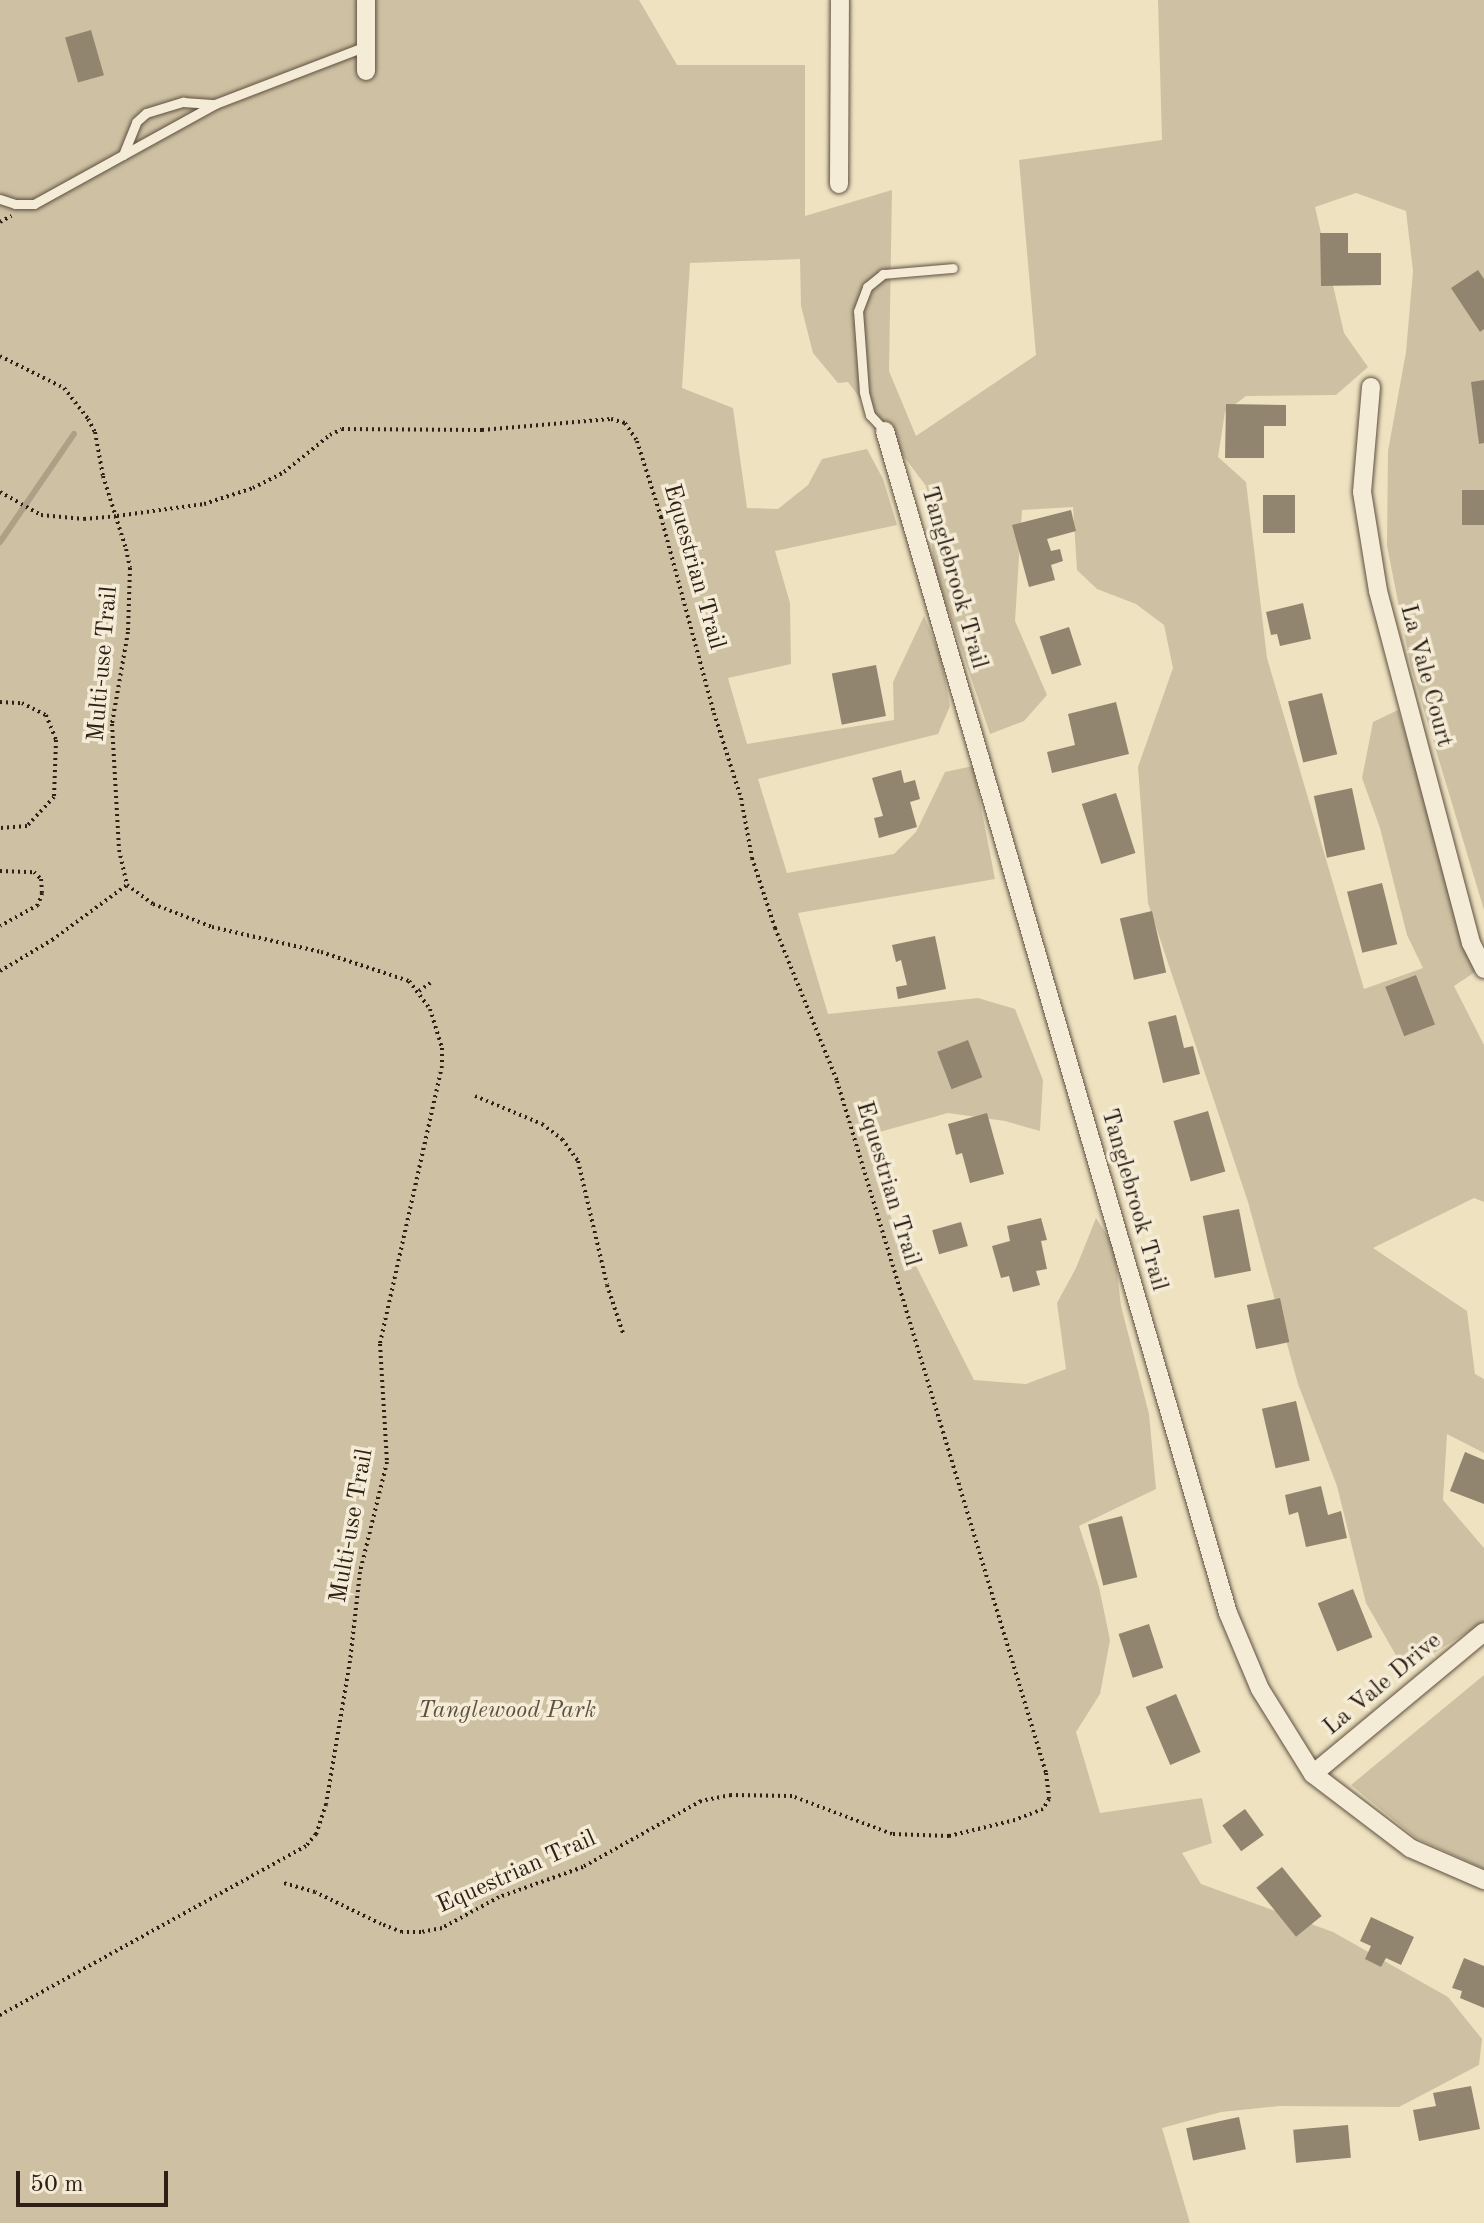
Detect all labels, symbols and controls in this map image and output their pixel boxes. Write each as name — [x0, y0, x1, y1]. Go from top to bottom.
street label: Equestrian Trail — [656, 481, 730, 653]
street label: Tanglebrook Trail — [913, 484, 993, 672]
street label: Multi-use Trail — [83, 585, 125, 743]
street label: La Vale Court — [1392, 602, 1458, 750]
street label: Equestrian Trail — [848, 1098, 926, 1270]
street label: Tanglebrook Trail — [1093, 1106, 1173, 1294]
street label: Multi-use Trail — [325, 1447, 381, 1605]
street label: La Vale Drive — [1318, 1627, 1448, 1743]
park label: Tanglewood Park — [418, 1698, 596, 1726]
street label: Equestrian Trail — [433, 1825, 601, 1921]
scale bar — [20, 2155, 172, 2205]
text: 50 m — [30, 2173, 84, 2197]

